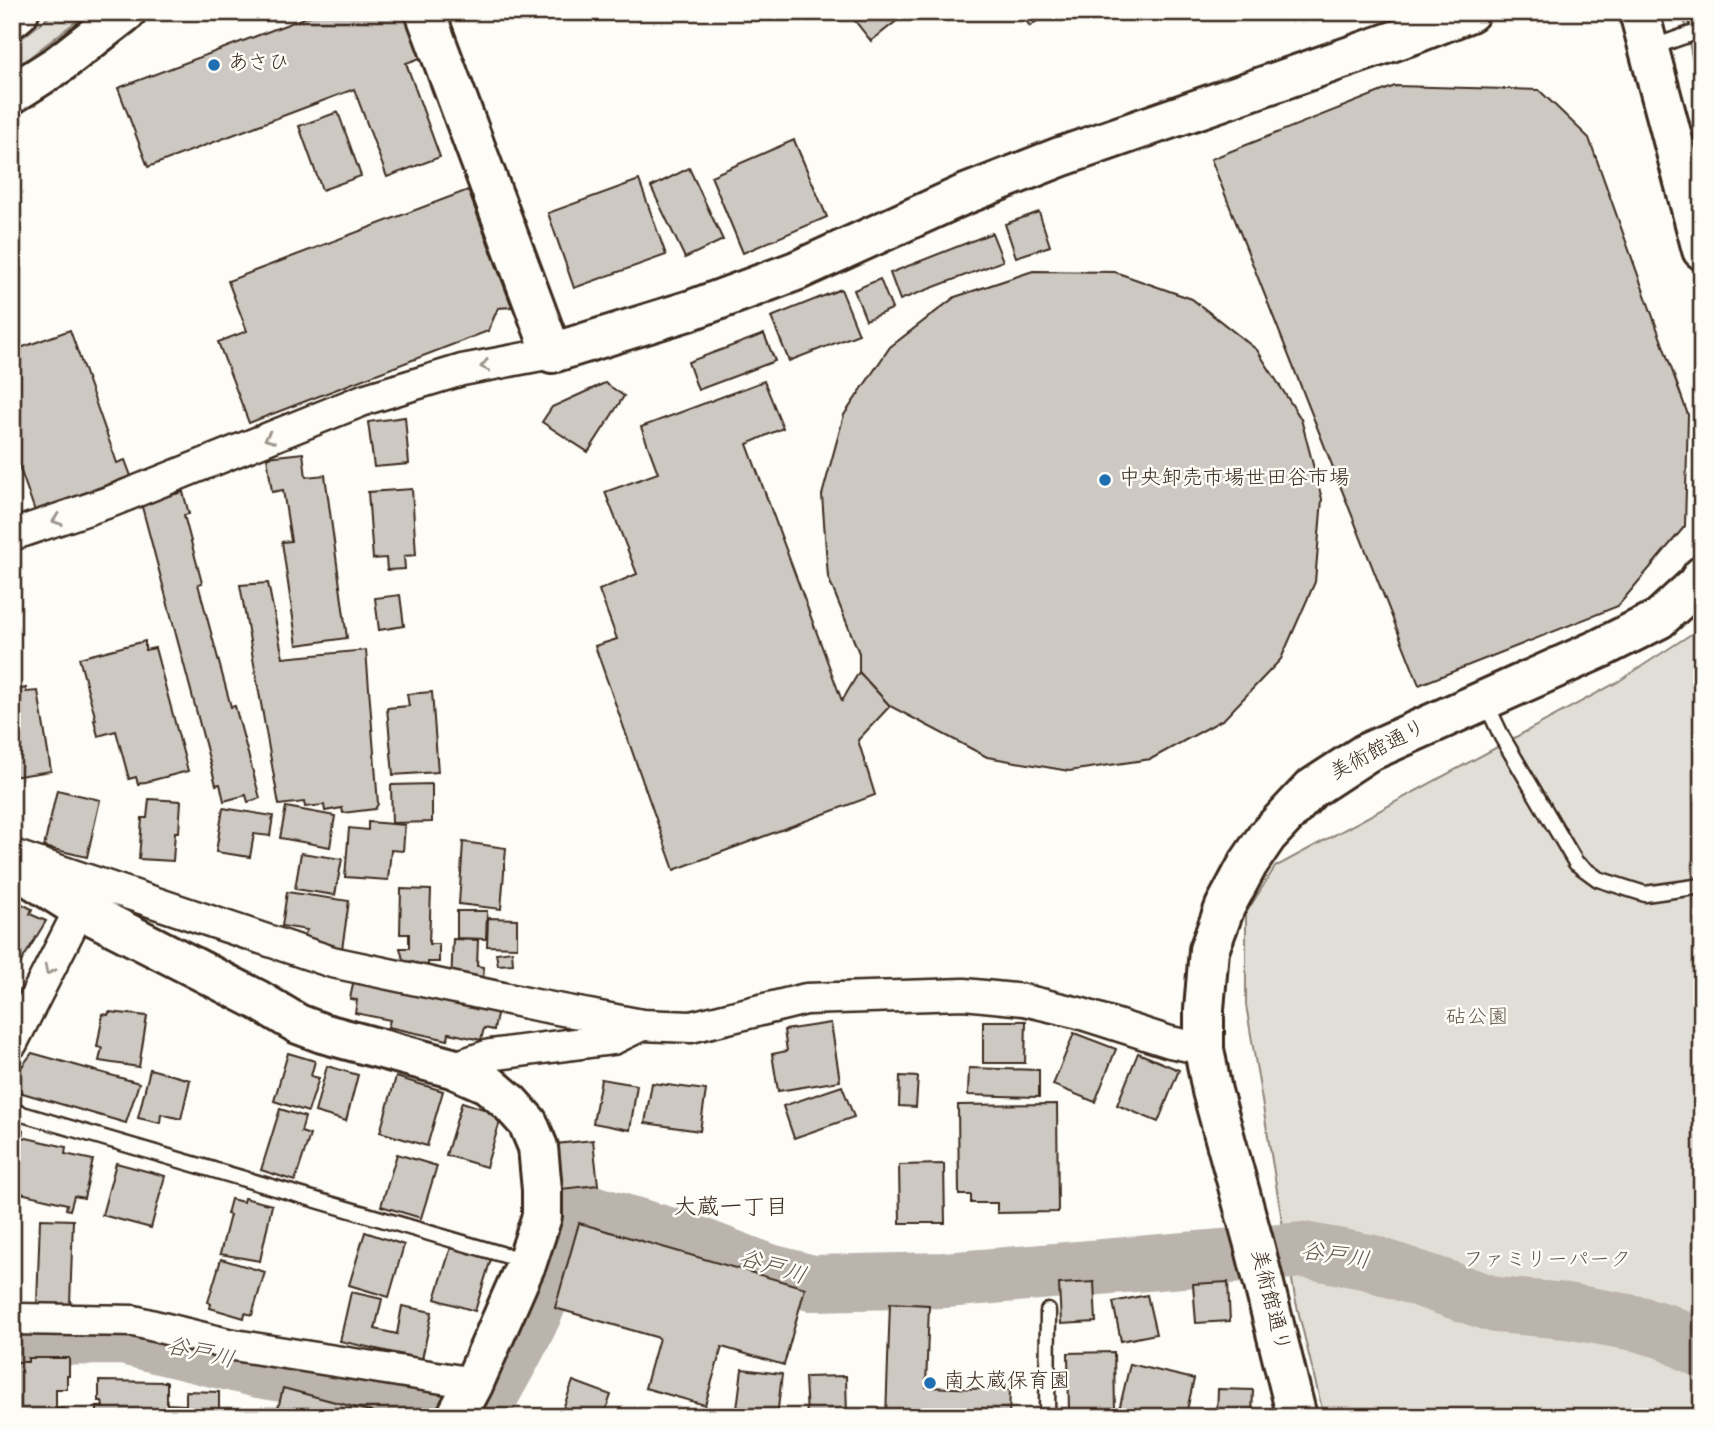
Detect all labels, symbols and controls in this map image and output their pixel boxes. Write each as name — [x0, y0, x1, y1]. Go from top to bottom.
place label: あさひ — [228, 52, 290, 78]
marker: あさひ — [206, 57, 222, 73]
one-way arrow — [479, 357, 491, 372]
one-way arrow — [264, 429, 276, 443]
place label: 中央卸売市場世田谷市場 — [1119, 466, 1350, 493]
marker: 中央卸売市場世田谷市場 — [1097, 472, 1113, 488]
one-way arrow — [51, 512, 64, 526]
street label: 美術館通り — [1326, 715, 1431, 788]
one-way arrow — [44, 963, 58, 975]
park label: 砧公園 — [1446, 1007, 1509, 1032]
district label: 大蔵一丁目 — [674, 1195, 789, 1223]
water label: 谷戸川 — [1299, 1239, 1371, 1277]
water label: 谷戸川 — [735, 1246, 809, 1292]
street label: 美術館通り — [1243, 1247, 1294, 1355]
park label: ファミリーパーク — [1463, 1250, 1631, 1275]
water label: 谷戸川 — [163, 1334, 237, 1376]
place label: 南大蔵保育園 — [944, 1369, 1070, 1396]
marker: 南大蔵保育園 — [922, 1375, 938, 1391]

